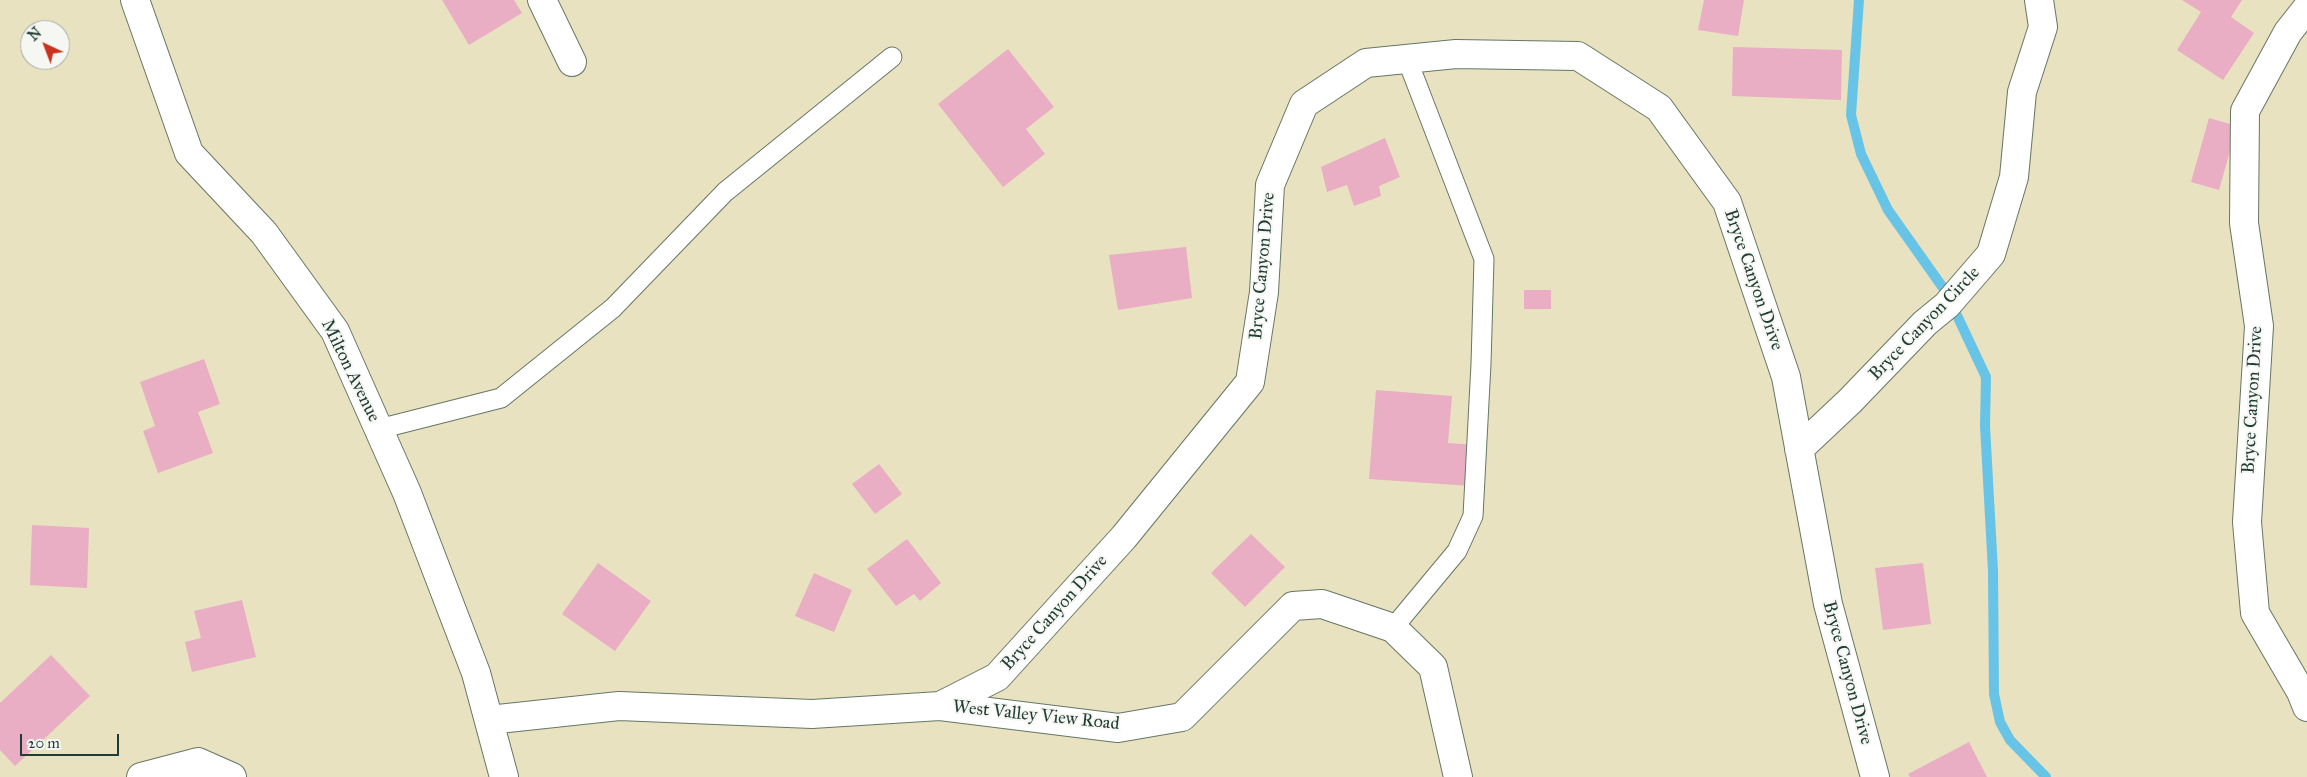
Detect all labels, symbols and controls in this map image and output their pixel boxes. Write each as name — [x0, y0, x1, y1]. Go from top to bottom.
north arrow — [20, 20, 70, 70]
text: N — [25, 24, 45, 45]
street label: Bryce Canyon Drive — [1246, 191, 1280, 341]
street label: Bryce Canyon Drive — [1719, 207, 1787, 353]
street label: Bryce Canyon Circle — [1865, 263, 1985, 385]
street label: Milton Avenue — [316, 316, 384, 426]
street label: Bryce Canyon Drive — [2238, 326, 2268, 474]
street label: Bryce Canyon Drive — [998, 551, 1112, 675]
street label: Bryce Canyon Drive — [1817, 599, 1877, 747]
street label: West Valley View Road — [951, 696, 1121, 736]
scale bar — [22, 724, 121, 756]
text: 20 m — [28, 734, 60, 752]

